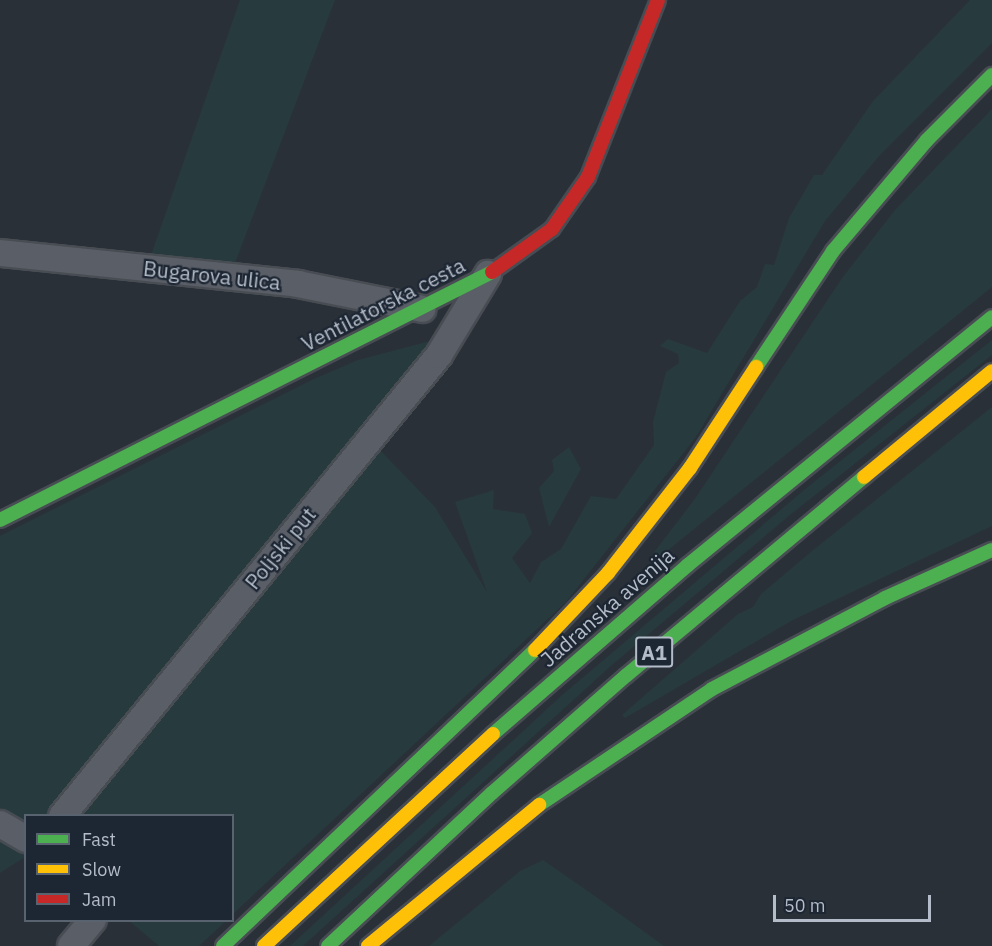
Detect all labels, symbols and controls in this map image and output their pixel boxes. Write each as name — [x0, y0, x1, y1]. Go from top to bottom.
street label: Ventilatorska cesta — [297, 252, 469, 356]
street label: Bugarova ulica — [142, 255, 282, 295]
street label: Poljski put — [239, 502, 321, 594]
street label: Jadranska avenija — [535, 542, 679, 672]
road number: A1 — [634, 635, 674, 669]
legend — [24, 814, 234, 922]
text: Fast — [82, 828, 116, 851]
text: Slow — [82, 858, 121, 881]
scale bar — [776, 883, 934, 921]
text: Jam — [82, 888, 117, 911]
text: 50 m — [784, 894, 826, 917]

